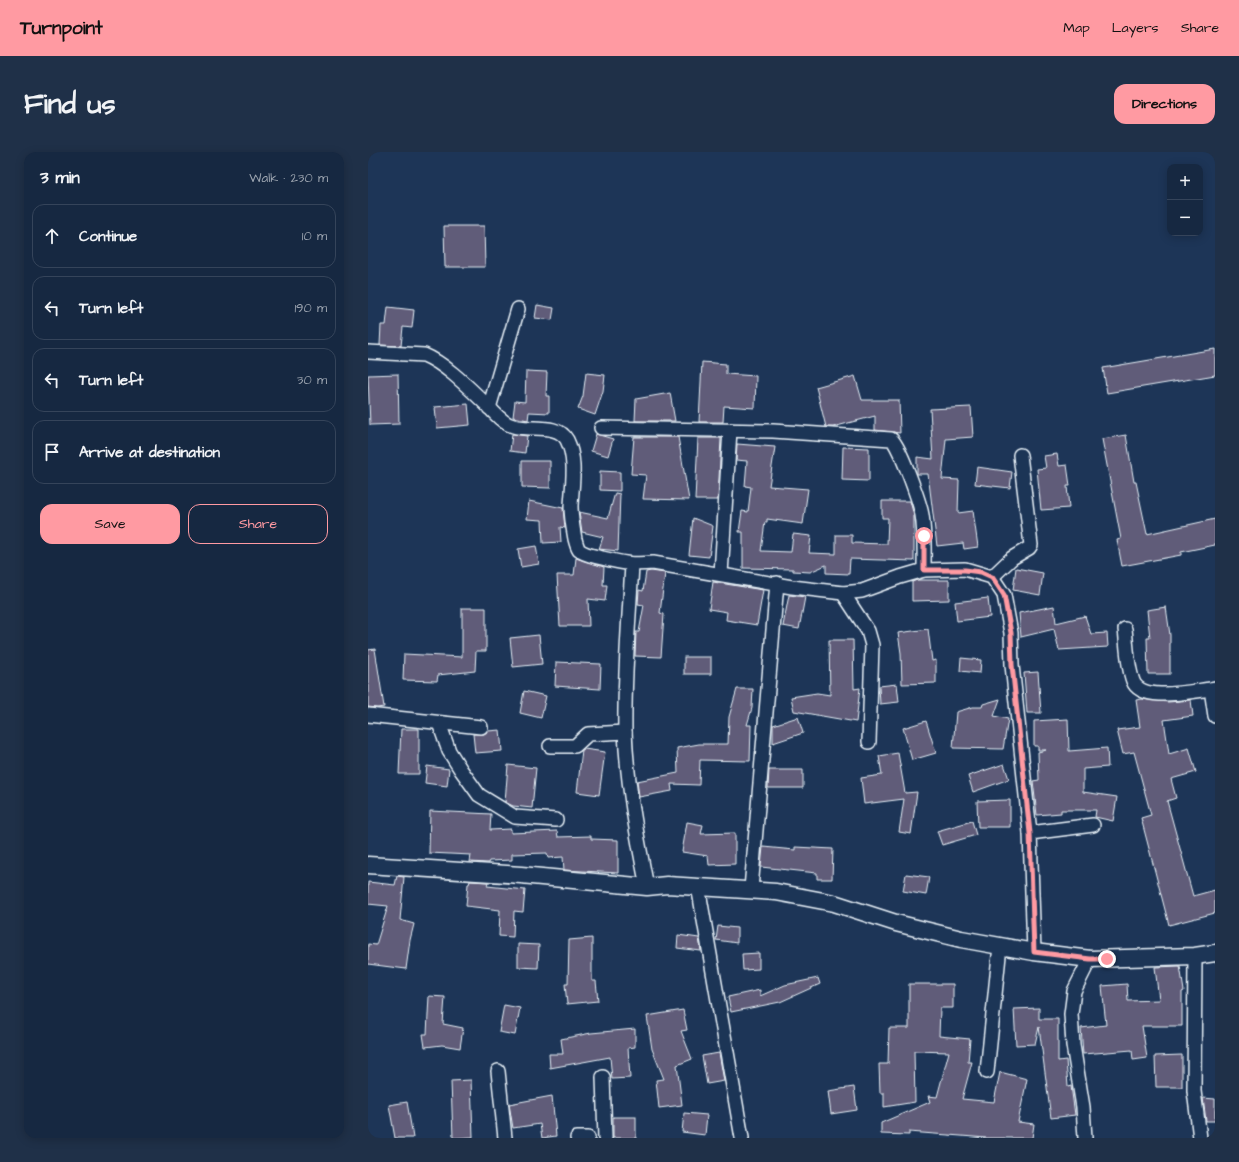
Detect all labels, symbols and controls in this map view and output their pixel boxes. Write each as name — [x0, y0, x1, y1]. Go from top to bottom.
text: Turnpoint — [20, 15, 103, 42]
text: Map — [1063, 18, 1090, 38]
text: Layers — [1112, 18, 1159, 38]
text: Share — [1181, 18, 1219, 38]
button: Directions — [1114, 84, 1215, 124]
text: Find us — [24, 85, 115, 124]
map controls — [1167, 164, 1203, 236]
button: + — [1167, 164, 1203, 200]
text: 3 min — [40, 166, 80, 190]
text: Walk · 230 m — [249, 169, 328, 187]
button: − — [1167, 200, 1203, 236]
icon: ahead — [41, 225, 63, 247]
text: Continue — [79, 226, 137, 247]
text: 10 m — [302, 227, 327, 245]
icon: left — [41, 297, 63, 319]
text: Turn left — [79, 298, 143, 319]
text: 190 m — [294, 299, 327, 317]
icon: left — [41, 369, 63, 391]
text: Turn left — [79, 370, 143, 391]
text: 30 m — [297, 371, 327, 389]
icon: arrive — [41, 441, 63, 463]
text: Arrive at destination — [79, 442, 220, 463]
button: Save — [40, 504, 180, 544]
button: Share — [188, 504, 328, 544]
route start — [915, 527, 933, 545]
route end — [1098, 950, 1116, 968]

